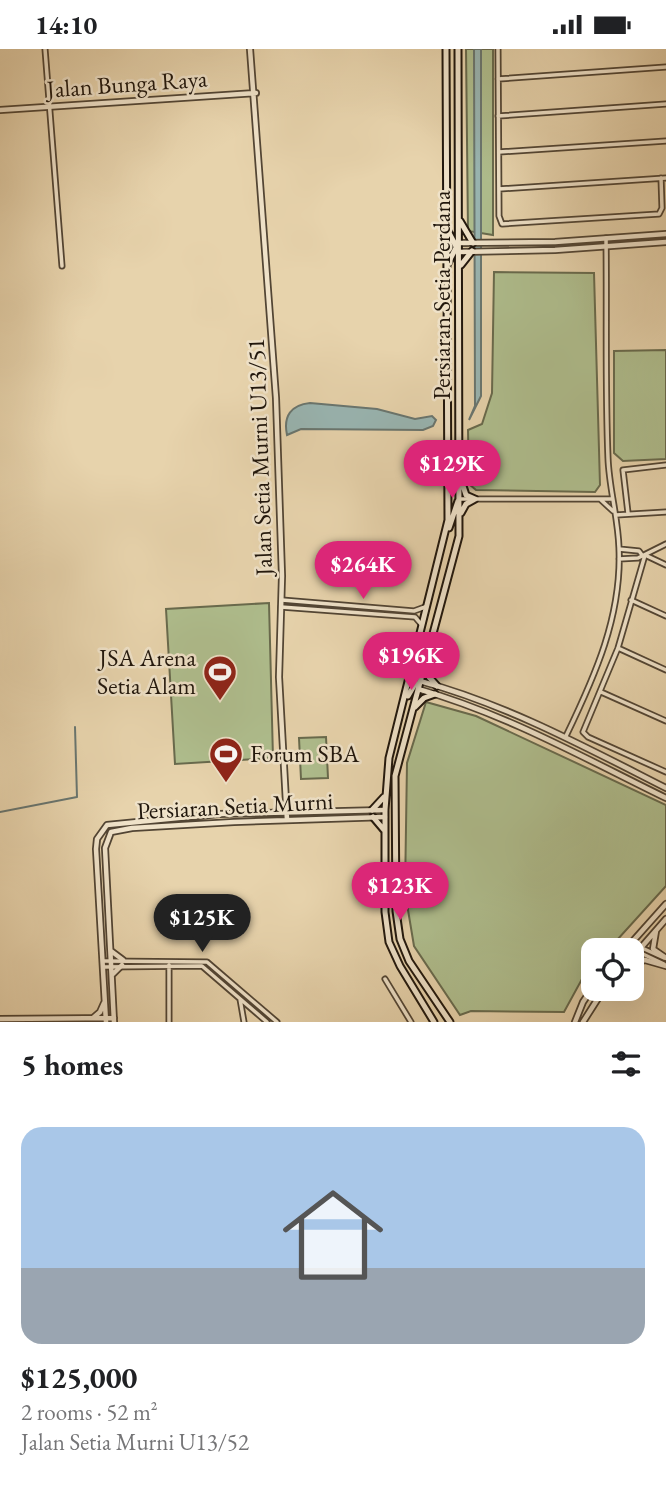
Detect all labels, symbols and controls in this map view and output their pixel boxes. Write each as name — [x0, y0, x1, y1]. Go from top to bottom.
text: 14:10 — [35, 8, 97, 42]
street label: Jalan Bunga Raya — [44, 62, 209, 105]
street label: Persiaran Setia Perdana — [426, 190, 457, 400]
street label: Jalan Setia Murni U13/51 — [240, 338, 279, 578]
pin: $129K — [403, 441, 501, 500]
text: $129K — [420, 448, 484, 478]
pin: $264K — [314, 541, 412, 601]
text: $264K — [331, 549, 395, 579]
pin: $196K — [362, 633, 460, 692]
text: $196K — [379, 640, 443, 670]
place label: JSA Arena Setia Alam — [97, 642, 196, 701]
sports icon: JSA Arena Setia Alam — [201, 653, 239, 702]
sports icon: Forum SBA — [207, 735, 245, 784]
place label: Forum SBA — [250, 738, 360, 769]
street label: Persiaran Setia Murni — [136, 785, 334, 826]
pin: $123K — [351, 863, 449, 922]
text: $123K — [368, 870, 432, 900]
pin: $125K — [153, 895, 251, 954]
text: $125K — [170, 902, 234, 932]
map controls — [581, 938, 644, 1001]
button: locate — [581, 938, 644, 1001]
text: 5 homes — [21, 1045, 123, 1084]
icon: filters — [607, 1045, 645, 1083]
icon: home — [270, 1172, 396, 1298]
text: $125,000 — [21, 1358, 137, 1397]
text: 2 rooms · 52 m² — [21, 1397, 158, 1427]
text: Jalan Setia Murni U13/52 — [21, 1427, 249, 1457]

